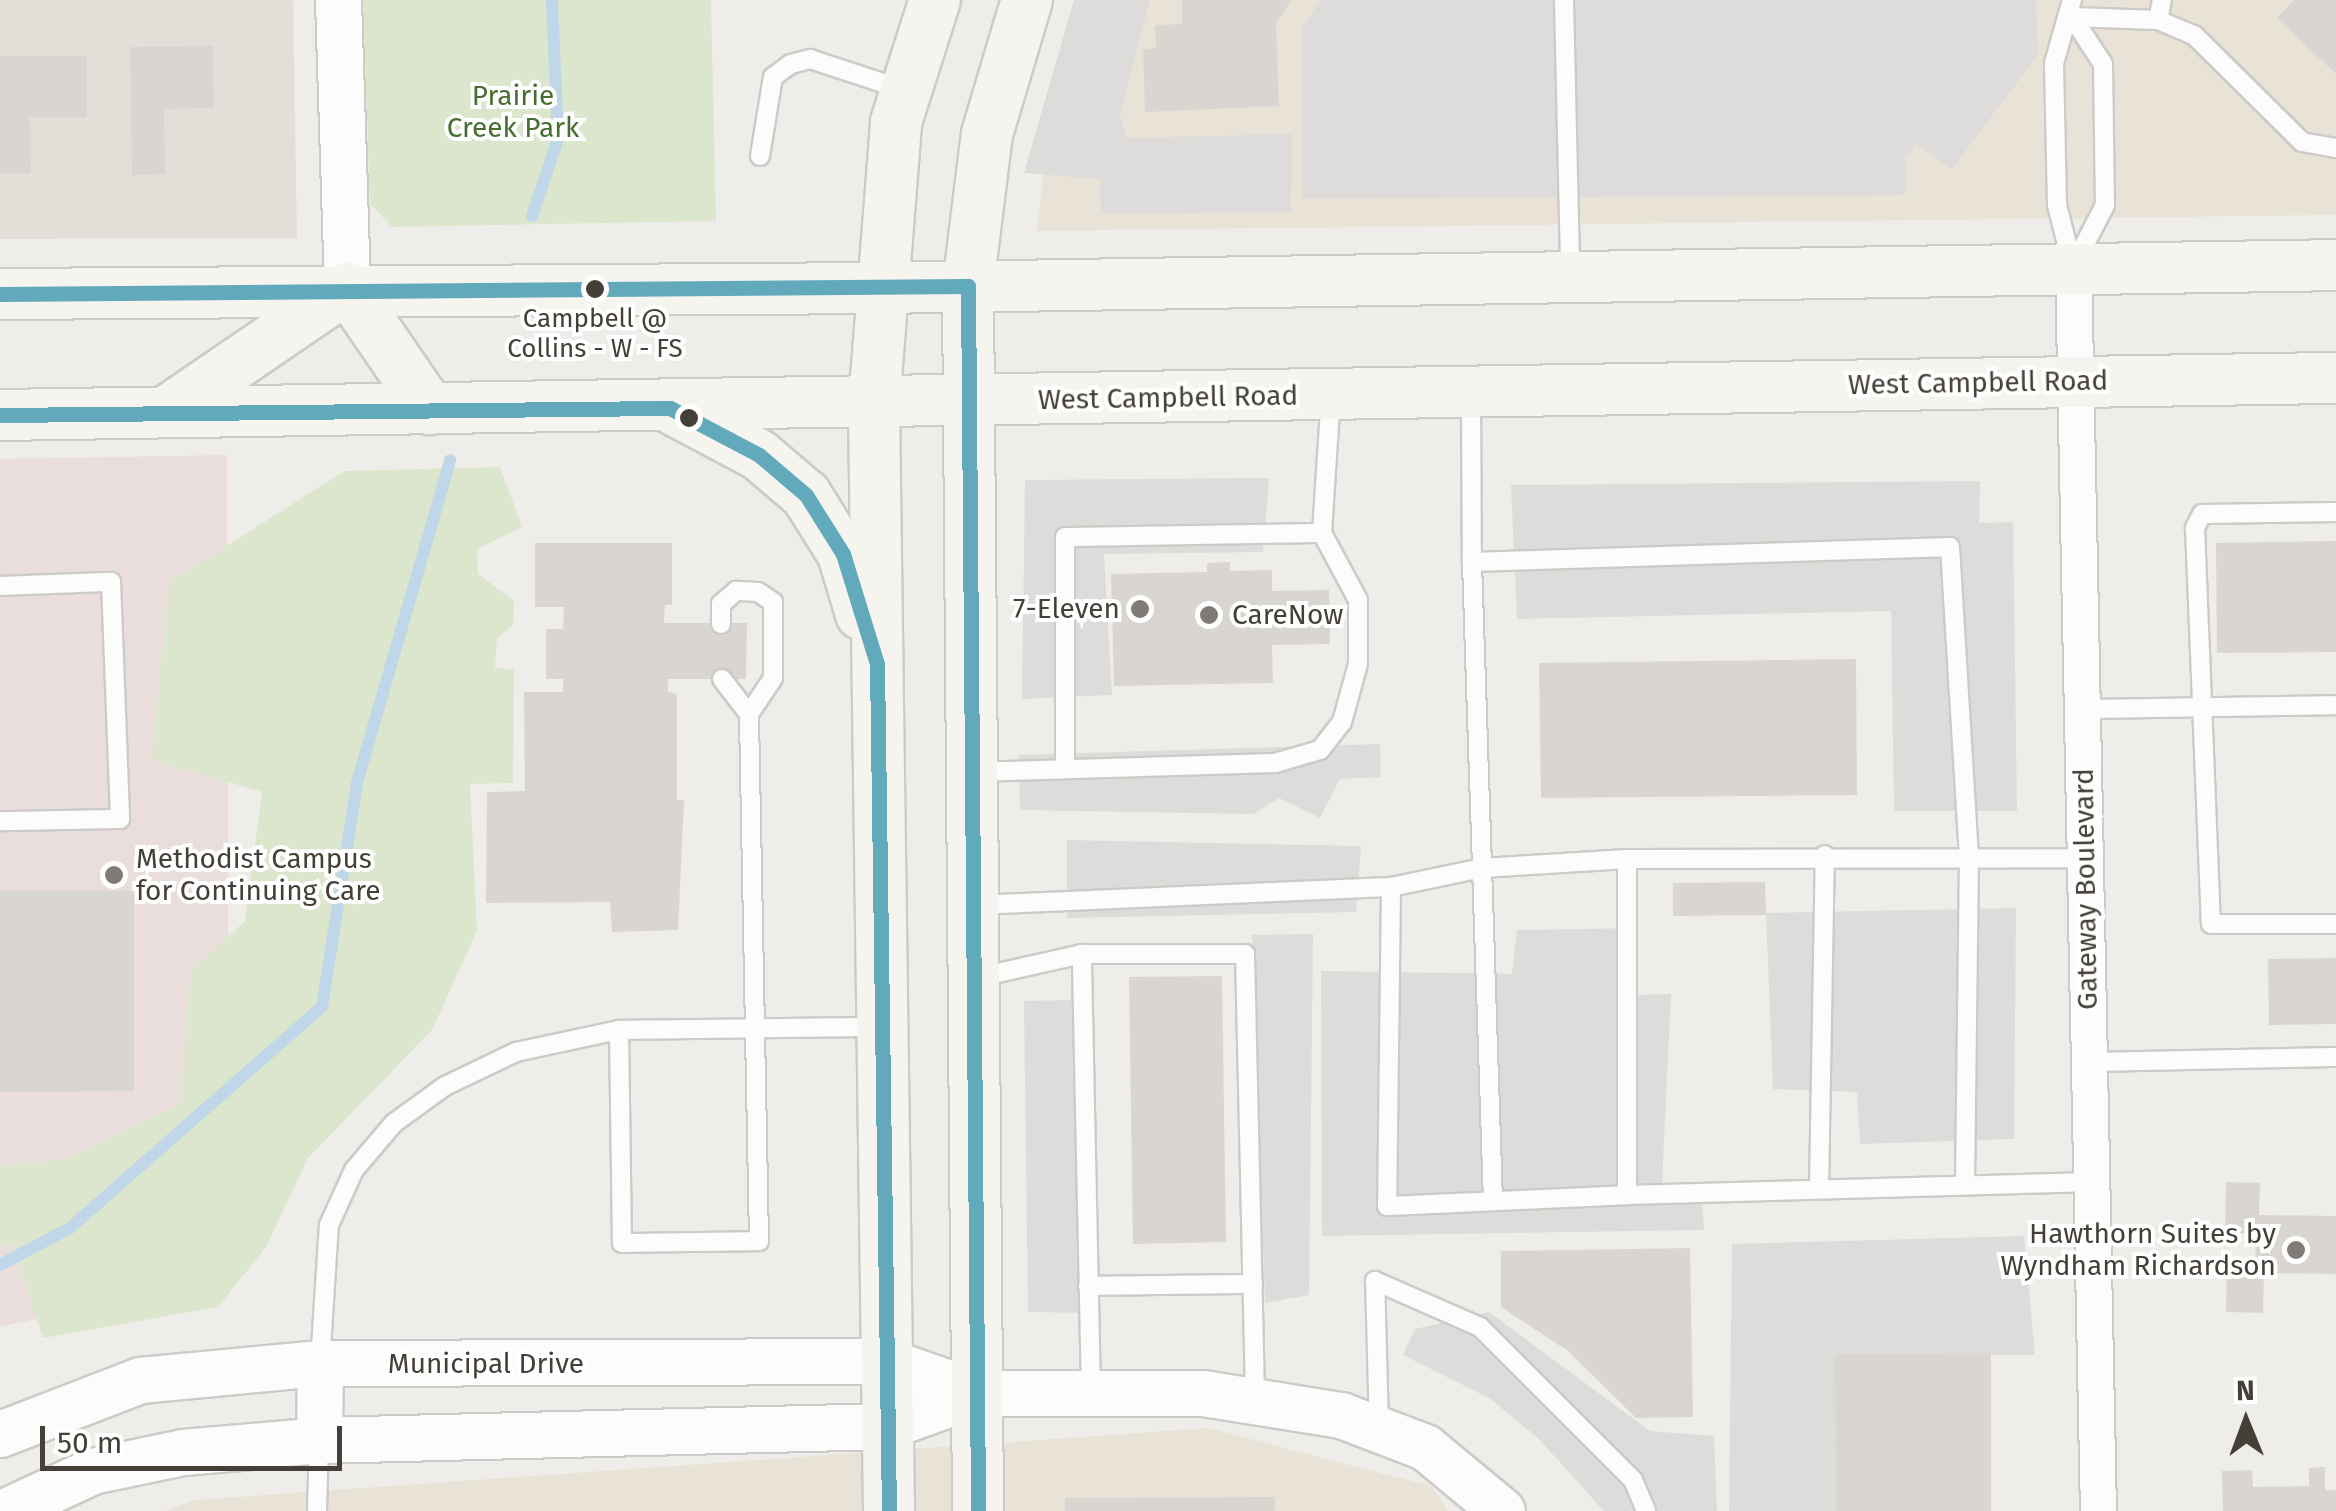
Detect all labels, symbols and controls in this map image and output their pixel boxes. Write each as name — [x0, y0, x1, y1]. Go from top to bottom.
park label: Prairie Creek Park — [447, 79, 579, 145]
marker: Campbell @ Collins - W - FS — [585, 279, 605, 299]
place label: Campbell @ Collins - W - FS — [507, 303, 683, 364]
street label: West Campbell Road — [1848, 364, 2108, 402]
street label: West Campbell Road — [1038, 379, 1298, 417]
unlabelled marker — [679, 408, 699, 428]
place label: 7-Eleven — [1013, 592, 1120, 626]
marker: 7-Eleven — [1129, 598, 1151, 620]
place label: CareNow — [1232, 598, 1343, 632]
marker: CareNow — [1196, 602, 1222, 628]
street label: Gateway Boulevard — [2067, 768, 2105, 1010]
place label: Methodist Campus for Continuing Care — [136, 842, 380, 908]
marker: Methodist Campus for Continuing Care — [101, 862, 127, 888]
place label: Hawthorn Suites by Wyndham Richardson — [2000, 1217, 2276, 1283]
marker: Hawthorn Suites by Wyndham Richardson — [2285, 1239, 2307, 1261]
street label: Municipal Drive — [388, 1347, 584, 1381]
north arrow — [2196, 1371, 2296, 1471]
text: N — [2236, 1374, 2255, 1407]
scale bar — [45, 1406, 348, 1468]
text: 50 m — [57, 1425, 122, 1461]

